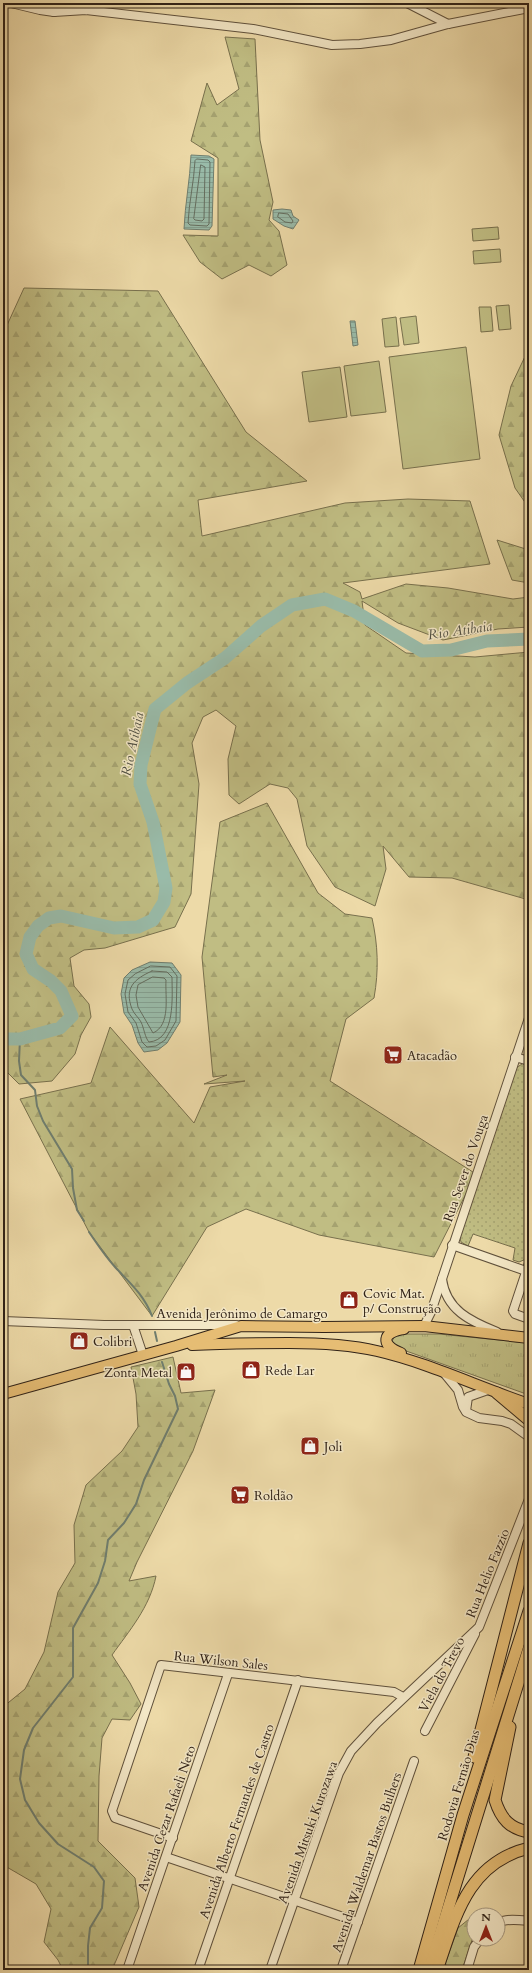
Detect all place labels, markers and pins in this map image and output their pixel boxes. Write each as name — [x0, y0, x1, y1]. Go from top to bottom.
supermarket icon: Atacadão — [382, 1044, 404, 1066]
place label: Atacadão — [407, 1047, 457, 1065]
place label: Covic Mat. p/ Construção — [363, 1285, 441, 1318]
shop icon: Covic Mat. p/ Construção — [338, 1289, 360, 1311]
shop icon: Colibri — [68, 1330, 90, 1352]
place label: Colibri — [93, 1333, 133, 1351]
shop icon: Rede Lar — [240, 1359, 262, 1381]
shop icon: Zonta Metal — [175, 1361, 197, 1383]
place label: Rede Lar — [265, 1362, 315, 1380]
place label: Zonta Metal — [104, 1364, 173, 1382]
shop icon: Joli — [299, 1435, 321, 1457]
place label: Joli — [322, 1438, 343, 1456]
supermarket icon: Roldão — [229, 1484, 251, 1506]
place label: Roldão — [254, 1487, 293, 1505]

